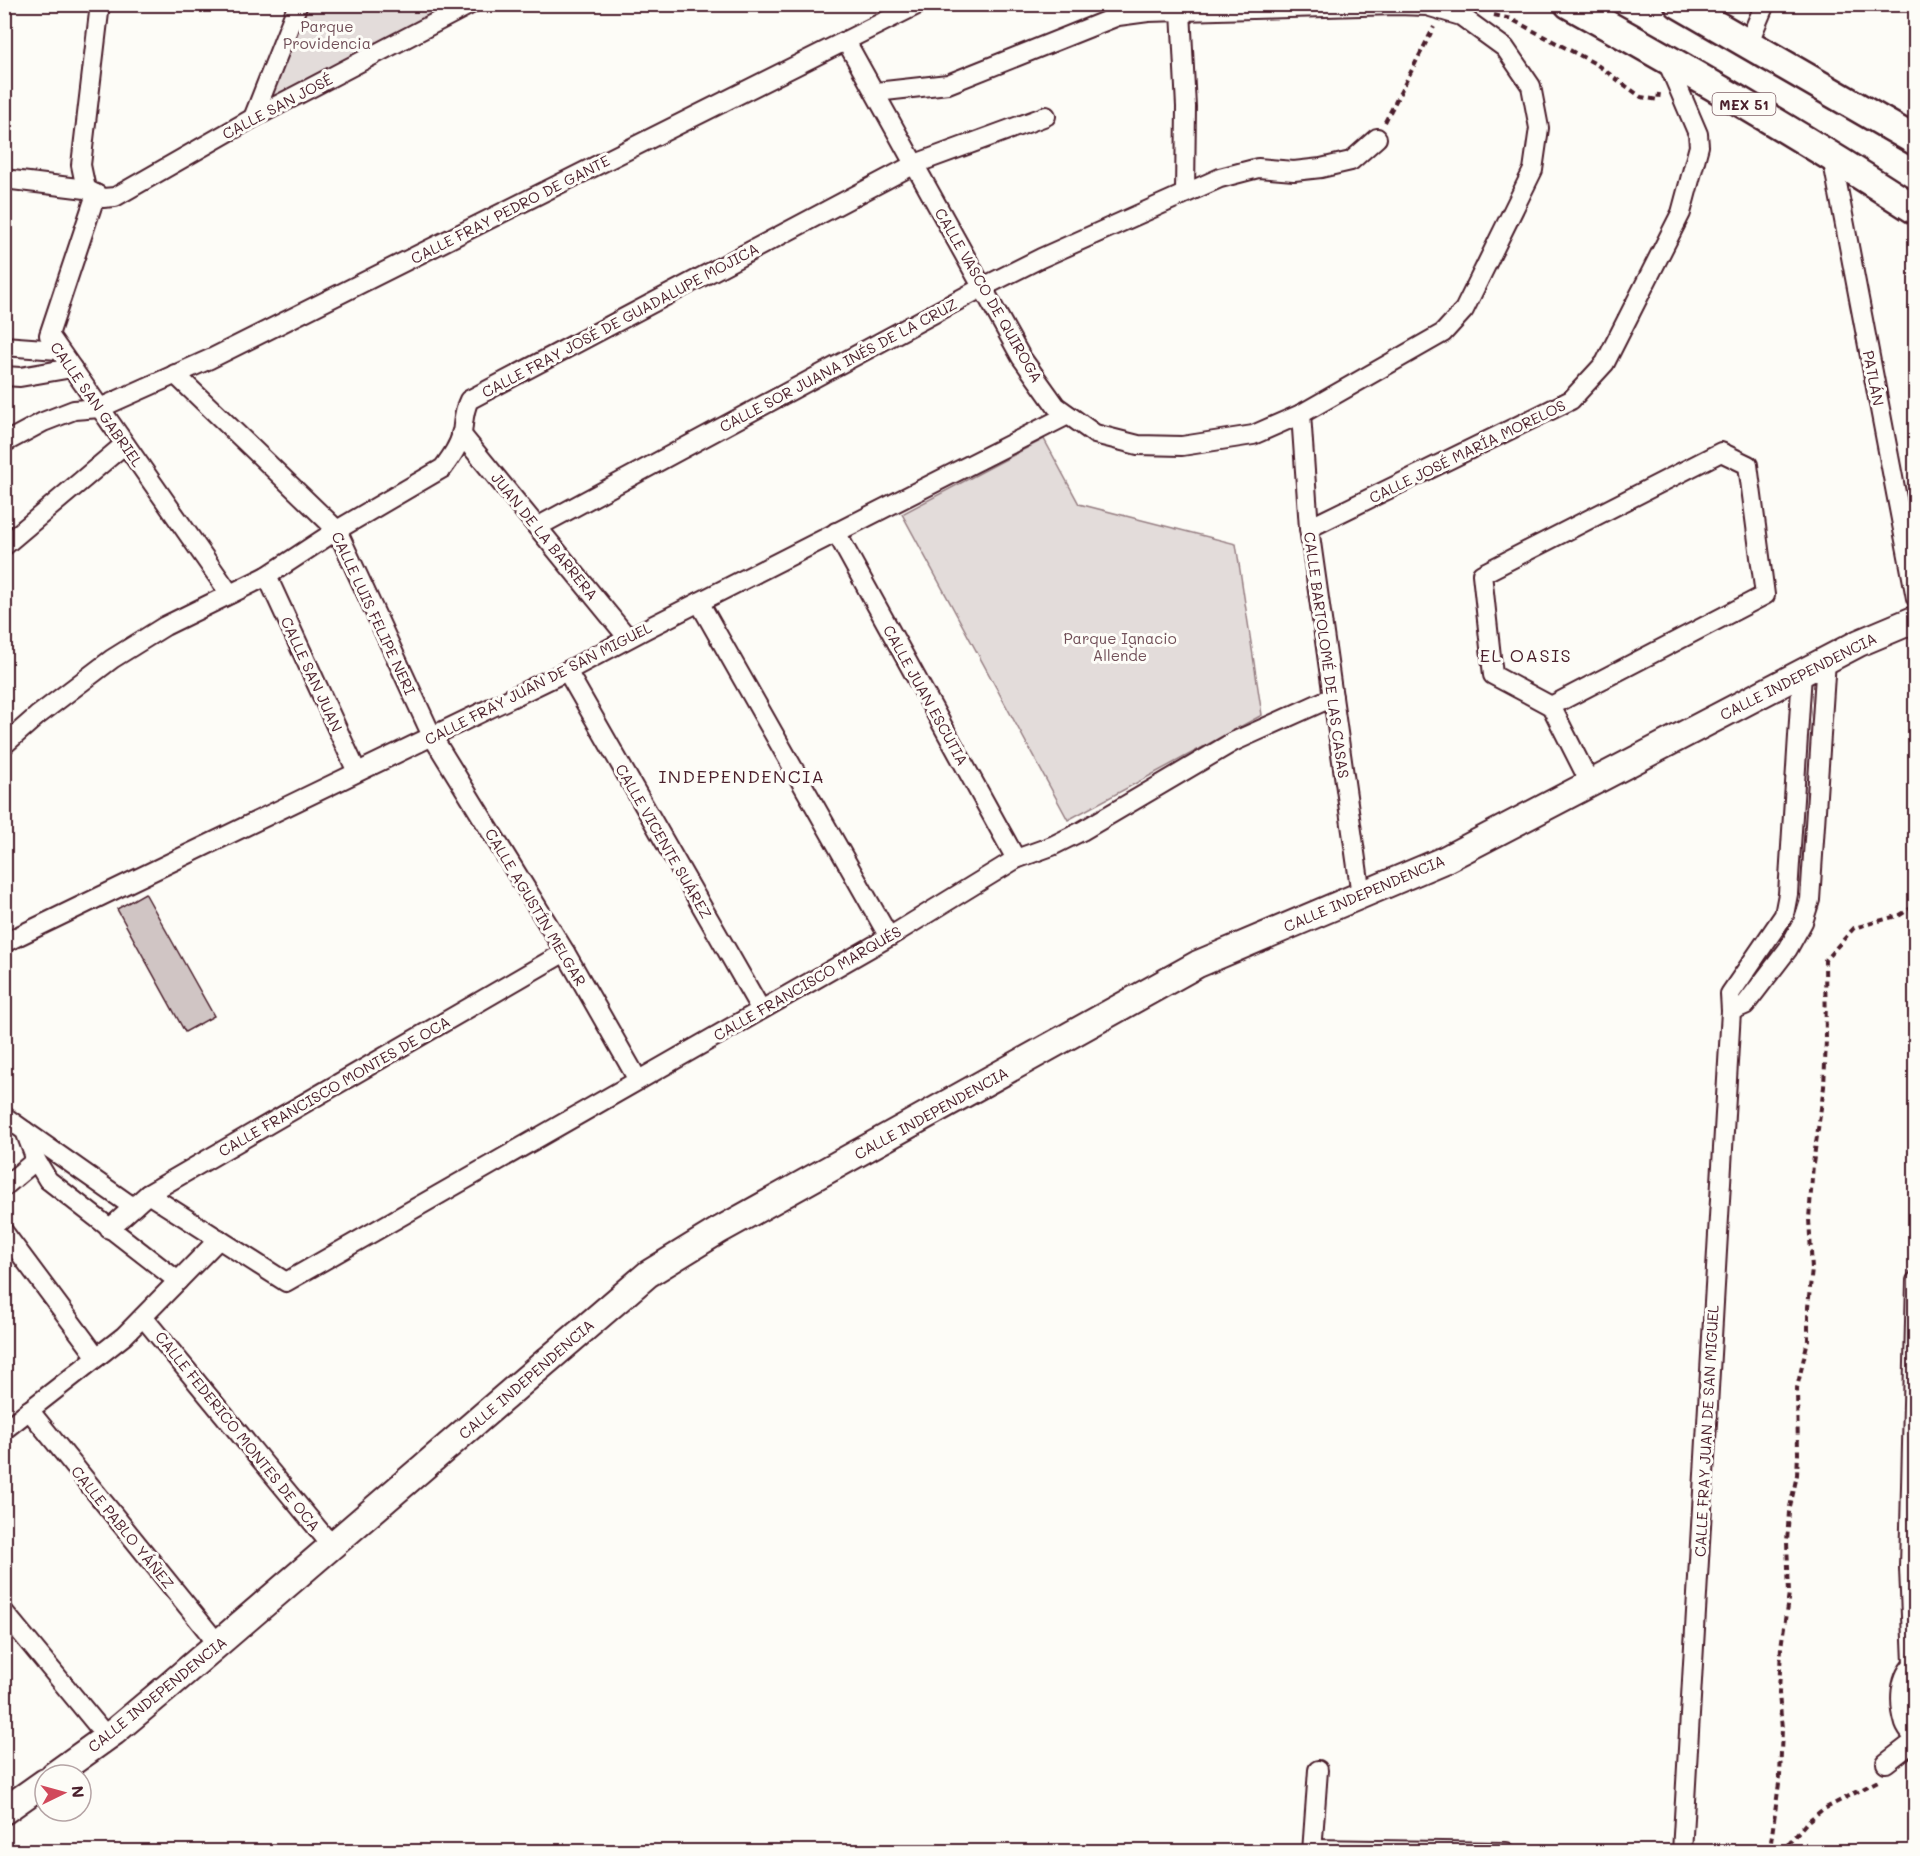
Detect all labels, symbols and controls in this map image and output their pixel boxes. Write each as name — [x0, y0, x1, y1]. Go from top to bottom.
park label: Parque Providencia — [283, 16, 371, 53]
street label: CALLE SAN JOSÉ — [218, 68, 336, 143]
road number: MEX 51 — [1712, 93, 1776, 115]
street label: CALLE FRAY PEDRO DE GANTE — [407, 150, 613, 268]
street label: CALLE VASCO DE QUIROGA — [931, 204, 1047, 386]
street label: CALLE FRAY JOSÉ DE GUADALUPE MOJICA — [478, 238, 762, 402]
street label: CALLE SOR JUANA INÉS DE LA CRUZ — [716, 294, 960, 436]
street label: CALLE SAN GABRIEL — [46, 337, 148, 471]
street label: PATLÁN — [1859, 349, 1889, 407]
street label: CALLE JOSÉ MARÍA MORELOS — [1365, 395, 1569, 507]
street label: JUAN DE LA BARRERA — [487, 468, 603, 604]
street label: CALLE LUIS FELIPE NERI — [327, 528, 421, 698]
street label: CALLE BARTOLOMÉ DE LAS CASAS — [1300, 531, 1354, 779]
street label: CALLE SAN JUAN — [277, 613, 347, 735]
street label: CALLE FRAY JUAN DE SAN MIGUEL — [421, 617, 655, 749]
street label: CALLE JUAN ESCUTIA — [879, 621, 973, 769]
park label: Parque Ignacio Allende — [1063, 628, 1177, 665]
street label: CALLE INDEPENDENCIA — [1716, 628, 1880, 724]
district label: EL OASIS — [1480, 643, 1572, 667]
street label: CALLE VICENTE SUÁREZ — [611, 760, 717, 922]
district label: INDEPENDENCIA — [658, 764, 826, 788]
street label: CALLE AGUSTÍN MELGAR — [481, 824, 591, 990]
street label: CALLE INDEPENDENCIA — [1280, 850, 1448, 936]
street label: CALLE FRANCISCO MARQUÉS — [710, 921, 904, 1045]
street label: CALLE FRANCISCO MONTES DE OCA — [214, 1011, 454, 1161]
street label: CALLE INDEPENDENCIA — [850, 1062, 1012, 1164]
street label: CALLE FRAY JUAN DE SAN MIGUEL — [1689, 1304, 1723, 1557]
street label: CALLE INDEPENDENCIA — [454, 1315, 598, 1443]
street label: CALLE FEDERICO MONTES DE OCA — [151, 1327, 325, 1535]
street label: CALLE PABLO YÁÑEZ — [67, 1461, 179, 1593]
street label: CALLE INDEPENDENCIA — [83, 1632, 231, 1756]
north arrow — [33, 1763, 93, 1823]
text: N — [67, 1785, 89, 1799]

